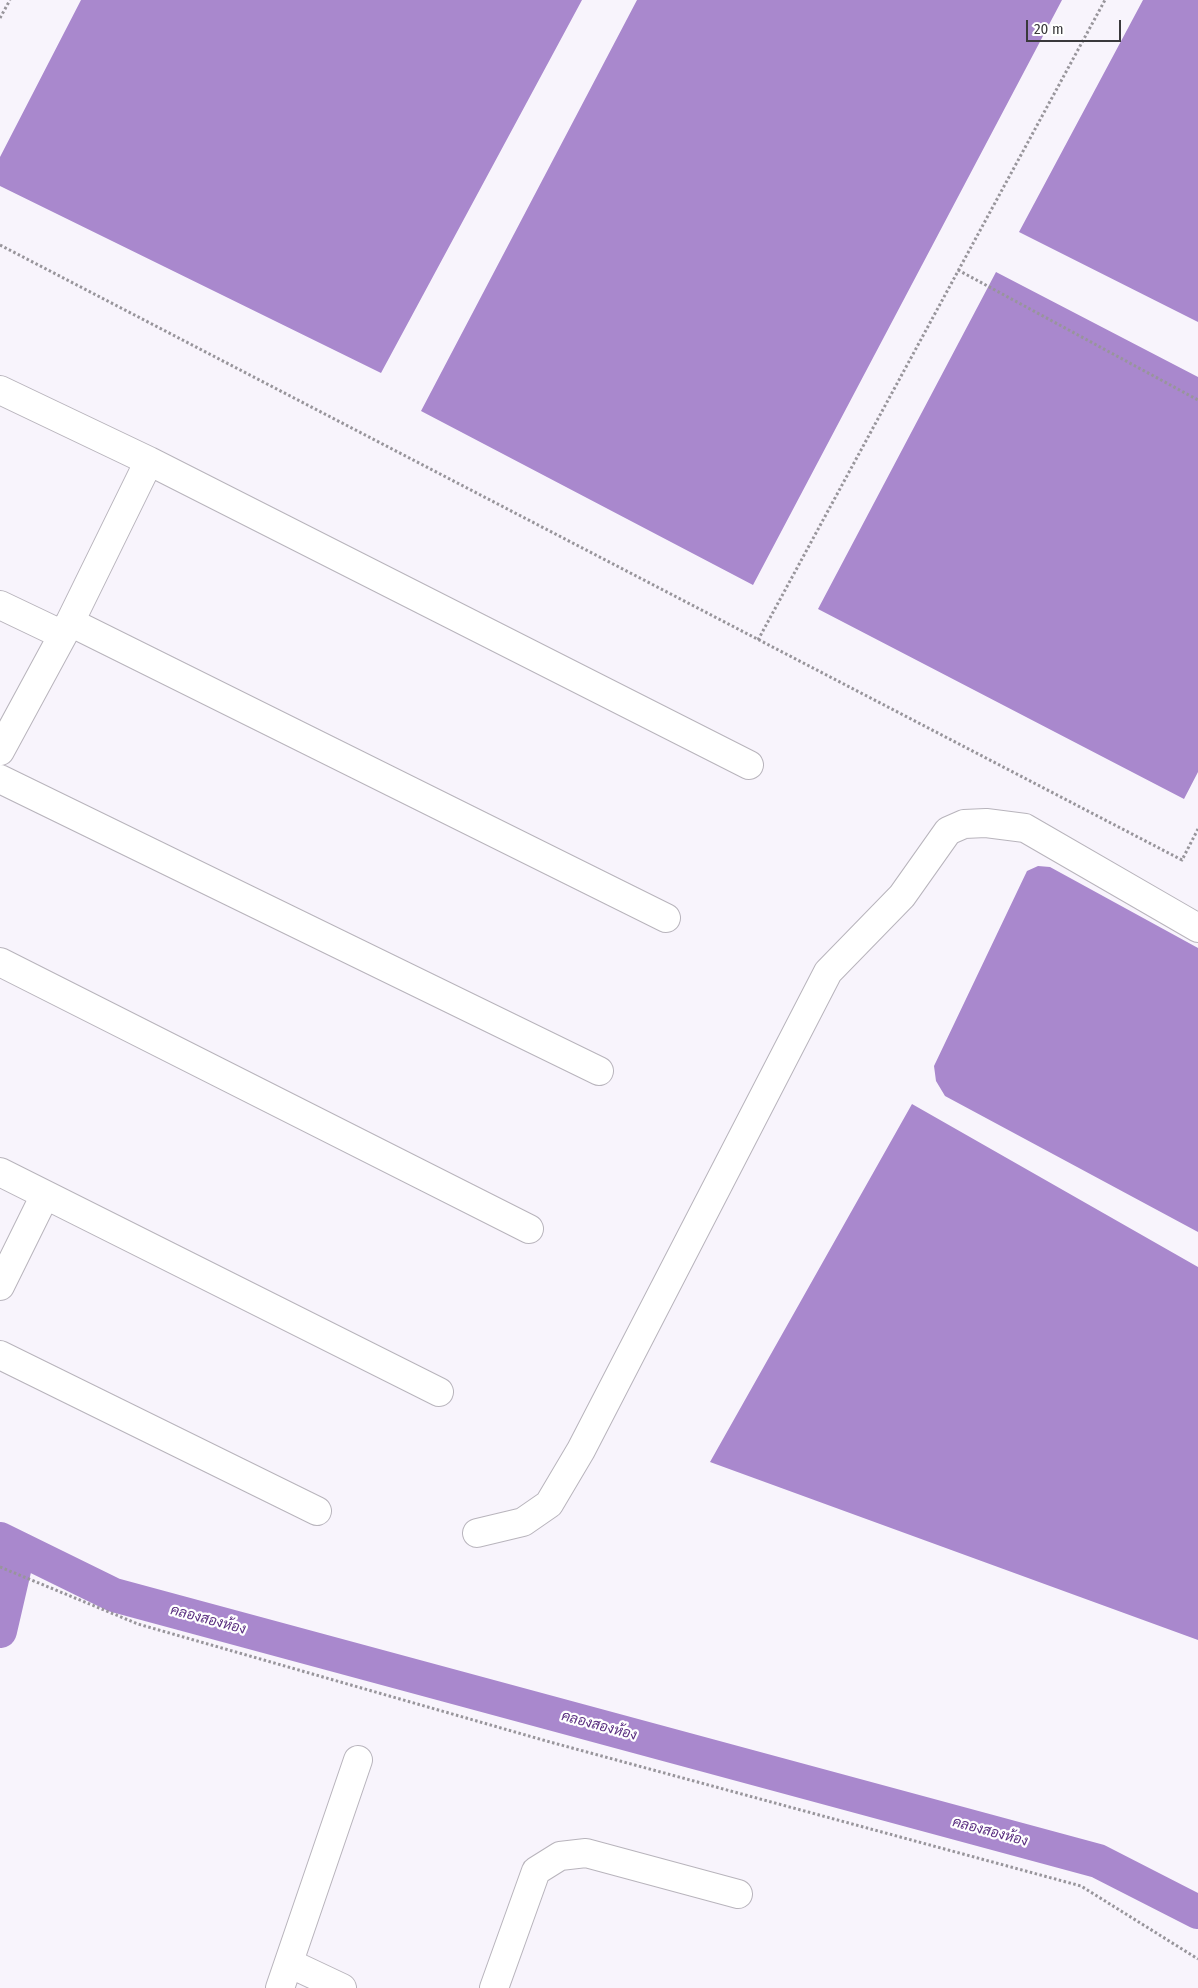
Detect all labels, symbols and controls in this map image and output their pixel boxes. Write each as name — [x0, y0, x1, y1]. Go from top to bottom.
scale bar — [1028, 10, 1123, 42]
text: 20 m — [1034, 20, 1064, 38]
water label: คลองสองห้อง — [168, 1602, 248, 1638]
water label: คลองสองห้อง — [559, 1708, 639, 1744]
water label: คลองสองห้อง — [950, 1814, 1030, 1850]

